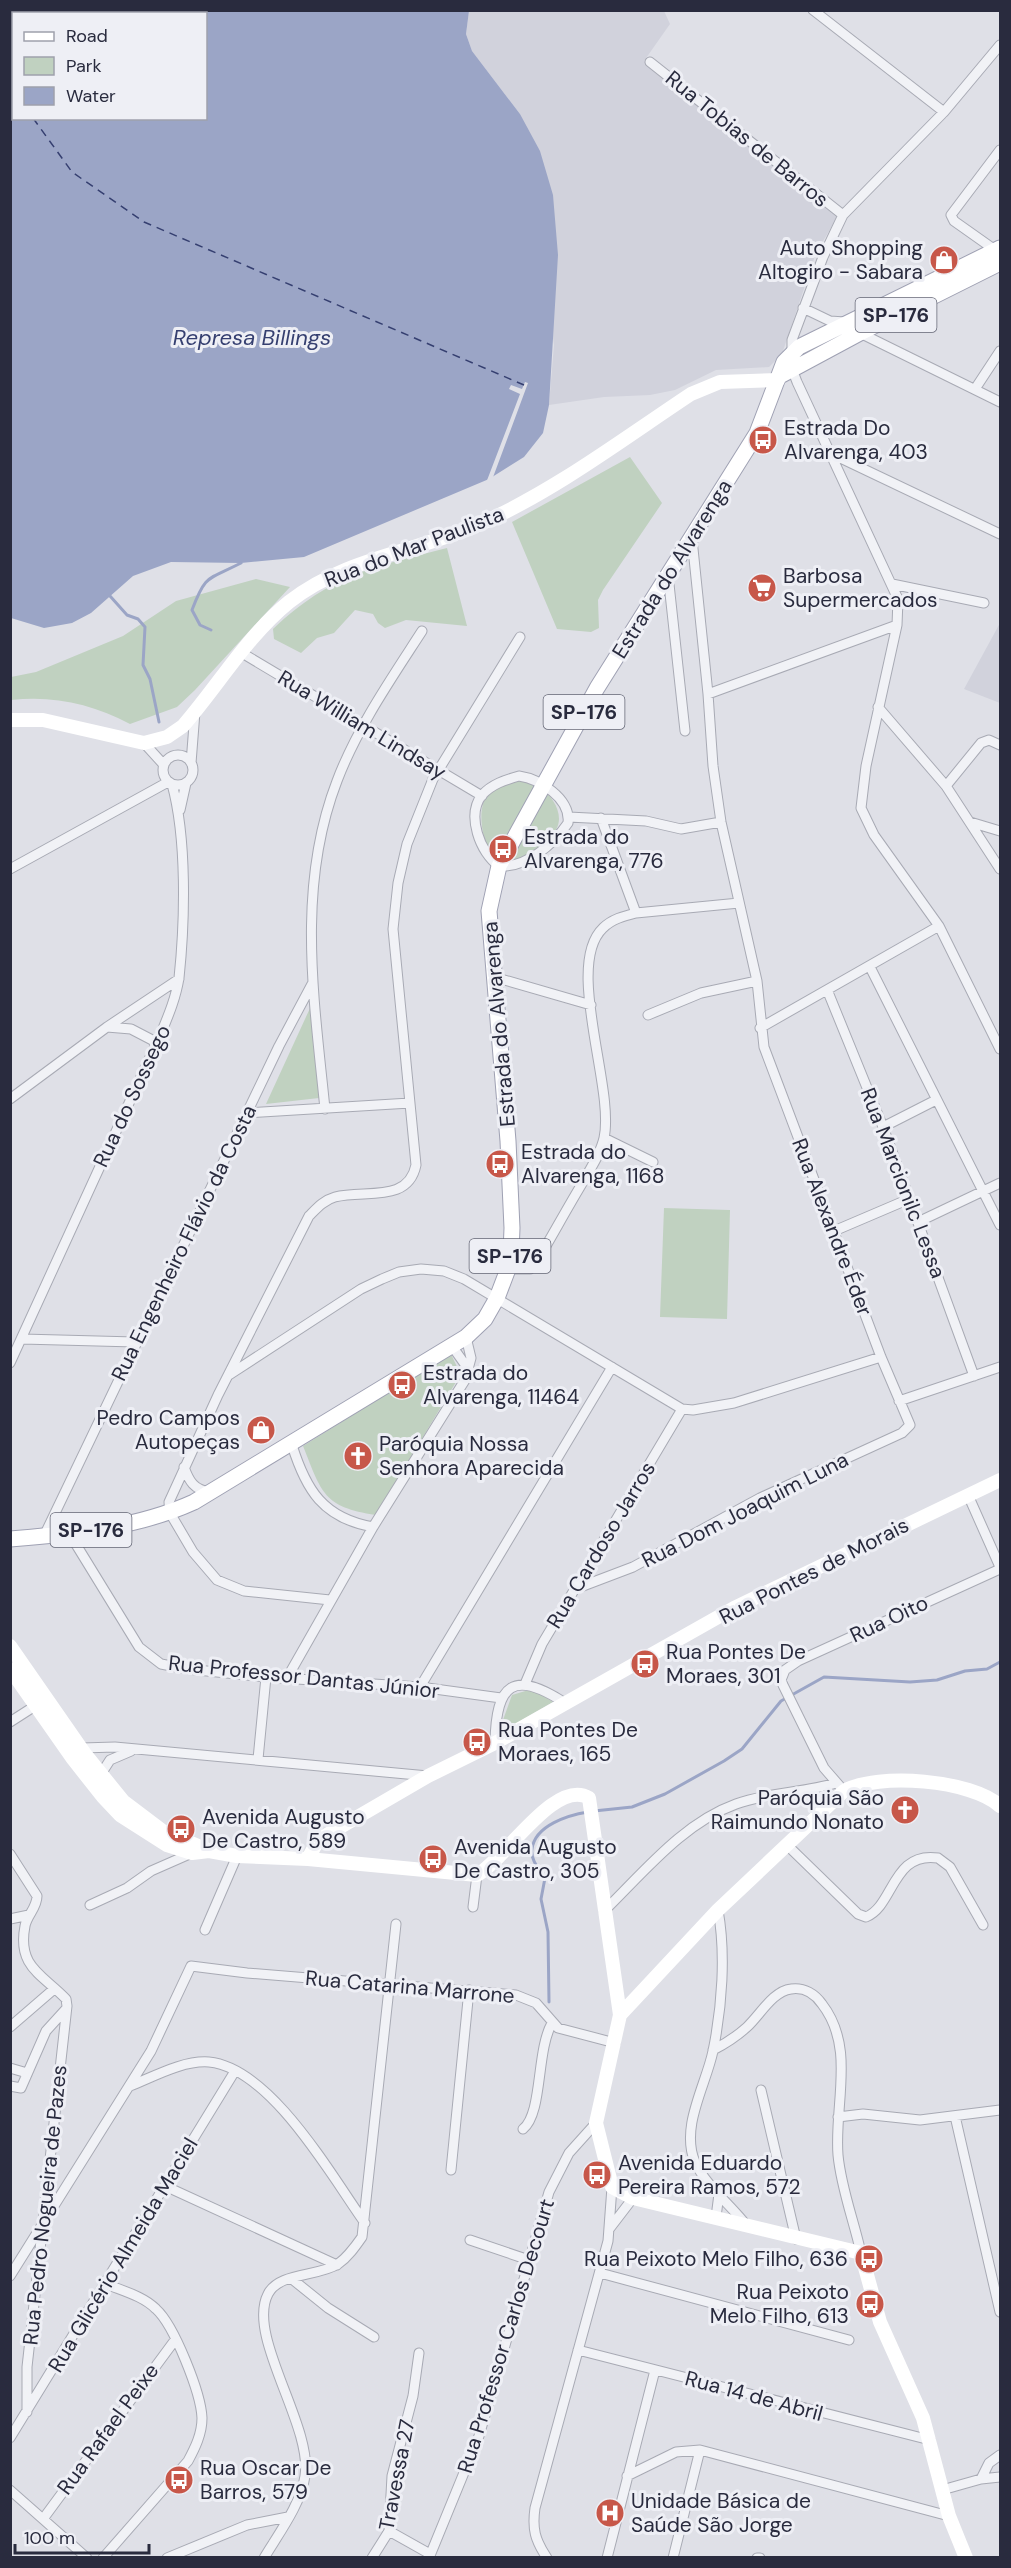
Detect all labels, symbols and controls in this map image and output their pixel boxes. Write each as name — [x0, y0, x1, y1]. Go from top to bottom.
legend — [12, 12, 207, 120]
text: Road — [66, 24, 108, 48]
text: Park — [66, 54, 102, 78]
street label: Rua Tobias de Barros — [659, 64, 835, 214]
text: Water — [66, 84, 116, 108]
place label: Auto Shopping Altogiro - Sabara — [758, 234, 923, 286]
shop icon: Auto Shopping Altogiro - Sabara — [928, 244, 960, 276]
road number: SP-176 — [856, 298, 936, 332]
water label: Represa Billings — [173, 323, 331, 352]
place label: Estrada Do Alvarenga, 403 — [784, 414, 928, 466]
bus stop icon: Estrada Do Alvarenga, 403 — [747, 424, 779, 456]
street label: Estrada do Alvarenga — [606, 474, 738, 664]
street label: Rua do Mar Paulista — [320, 500, 508, 594]
place label: Barbosa Supermercados — [783, 562, 938, 614]
supermarket icon: Barbosa Supermercados — [746, 572, 778, 604]
street label: Rua William Lindsay — [273, 664, 452, 787]
road number: SP-176 — [544, 695, 624, 729]
place label: Estrada do Alvarenga, 776 — [524, 823, 664, 875]
bus stop icon: Estrada do Alvarenga, 776 — [487, 833, 519, 865]
street label: Estrada do Alvarenga — [476, 920, 522, 1128]
street label: Rua do Sossego — [87, 1020, 177, 1172]
street label: Rua Marcionilc Lessa — [854, 1084, 952, 1282]
street label: Rua Engenheiro Flávio da Costa — [105, 1100, 263, 1386]
street label: Rua Alexandre Éder — [785, 1134, 879, 1320]
place label: Estrada do Alvarenga, 1168 — [521, 1138, 665, 1190]
bus stop icon: Estrada do Alvarenga, 1168 — [484, 1148, 516, 1180]
road number: SP-176 — [470, 1239, 550, 1273]
place label: Estrada do Alvarenga, 11464 — [423, 1359, 580, 1411]
bus stop icon: Estrada do Alvarenga, 11464 — [386, 1369, 418, 1401]
place label: Pedro Campos Autopeças — [97, 1404, 240, 1456]
shop icon: Pedro Campos Autopeças — [245, 1414, 277, 1446]
place label: Paróquia Nossa Senhora Aparecida — [379, 1430, 564, 1482]
church icon: Paróquia Nossa Senhora Aparecida — [342, 1440, 374, 1472]
street label: Rua Dom Joaquim Luna — [637, 1446, 853, 1574]
street label: Rua Cardoso Jarros — [540, 1457, 662, 1633]
street label: Rua Pontes de Morais — [714, 1511, 914, 1631]
road number: SP-176 — [50, 1513, 132, 1547]
street label: Rua Oito — [845, 1589, 933, 1649]
place label: Rua Pontes De Moraes, 301 — [666, 1638, 806, 1690]
bus stop icon: Rua Pontes De Moraes, 301 — [629, 1648, 661, 1680]
street label: Rua Professor Dantas Júnior — [167, 1649, 441, 1705]
place label: Rua Pontes De Moraes, 165 — [498, 1716, 638, 1768]
bus stop icon: Rua Pontes De Moraes, 165 — [461, 1726, 493, 1758]
place label: Paróquia São Raimundo Nonato — [711, 1784, 884, 1836]
church icon: Paróquia São Raimundo Nonato — [889, 1794, 921, 1826]
place label: Avenida Augusto De Castro, 589 — [202, 1803, 365, 1855]
bus stop icon: Avenida Augusto De Castro, 589 — [165, 1813, 197, 1845]
place label: Avenida Augusto De Castro, 305 — [454, 1833, 617, 1885]
bus stop icon: Avenida Augusto De Castro, 305 — [417, 1843, 449, 1875]
street label: Rua Catarina Marrone — [304, 1964, 516, 2010]
street label: Rua Pedro Nogueira de Pazes — [16, 2064, 74, 2346]
street label: Rua Glicério Almeida Maciel — [42, 2132, 204, 2378]
place label: Avenida Eduardo Pereira Ramos, 572 — [618, 2149, 801, 2201]
bus stop icon: Avenida Eduardo Pereira Ramos, 572 — [581, 2159, 613, 2191]
street label: Rua Professor Carlos Decourt — [451, 2195, 561, 2477]
bus stop icon: Rua Peixoto Melo Filho, 636 — [853, 2243, 885, 2275]
place label: Rua Peixoto Melo Filho, 636 — [584, 2245, 848, 2273]
place label: Rua Peixoto Melo Filho, 613 — [710, 2278, 849, 2330]
bus stop icon: Rua Peixoto Melo Filho, 613 — [854, 2288, 886, 2320]
street label: Rua Rafael Peixe — [51, 2358, 165, 2500]
street label: Rua 14 de Abril — [682, 2364, 826, 2428]
street label: Travessa 27 — [372, 2417, 422, 2533]
place label: Rua Oscar De Barros, 579 — [200, 2454, 332, 2506]
bus stop icon: Rua Oscar De Barros, 579 — [163, 2464, 195, 2496]
place label: Unidade Básica de Saúde São Jorge — [631, 2487, 811, 2539]
hospital icon: Unidade Básica de Saúde São Jorge — [594, 2497, 626, 2529]
scale bar — [15, 2517, 148, 2555]
text: 100 m — [24, 2526, 75, 2550]

